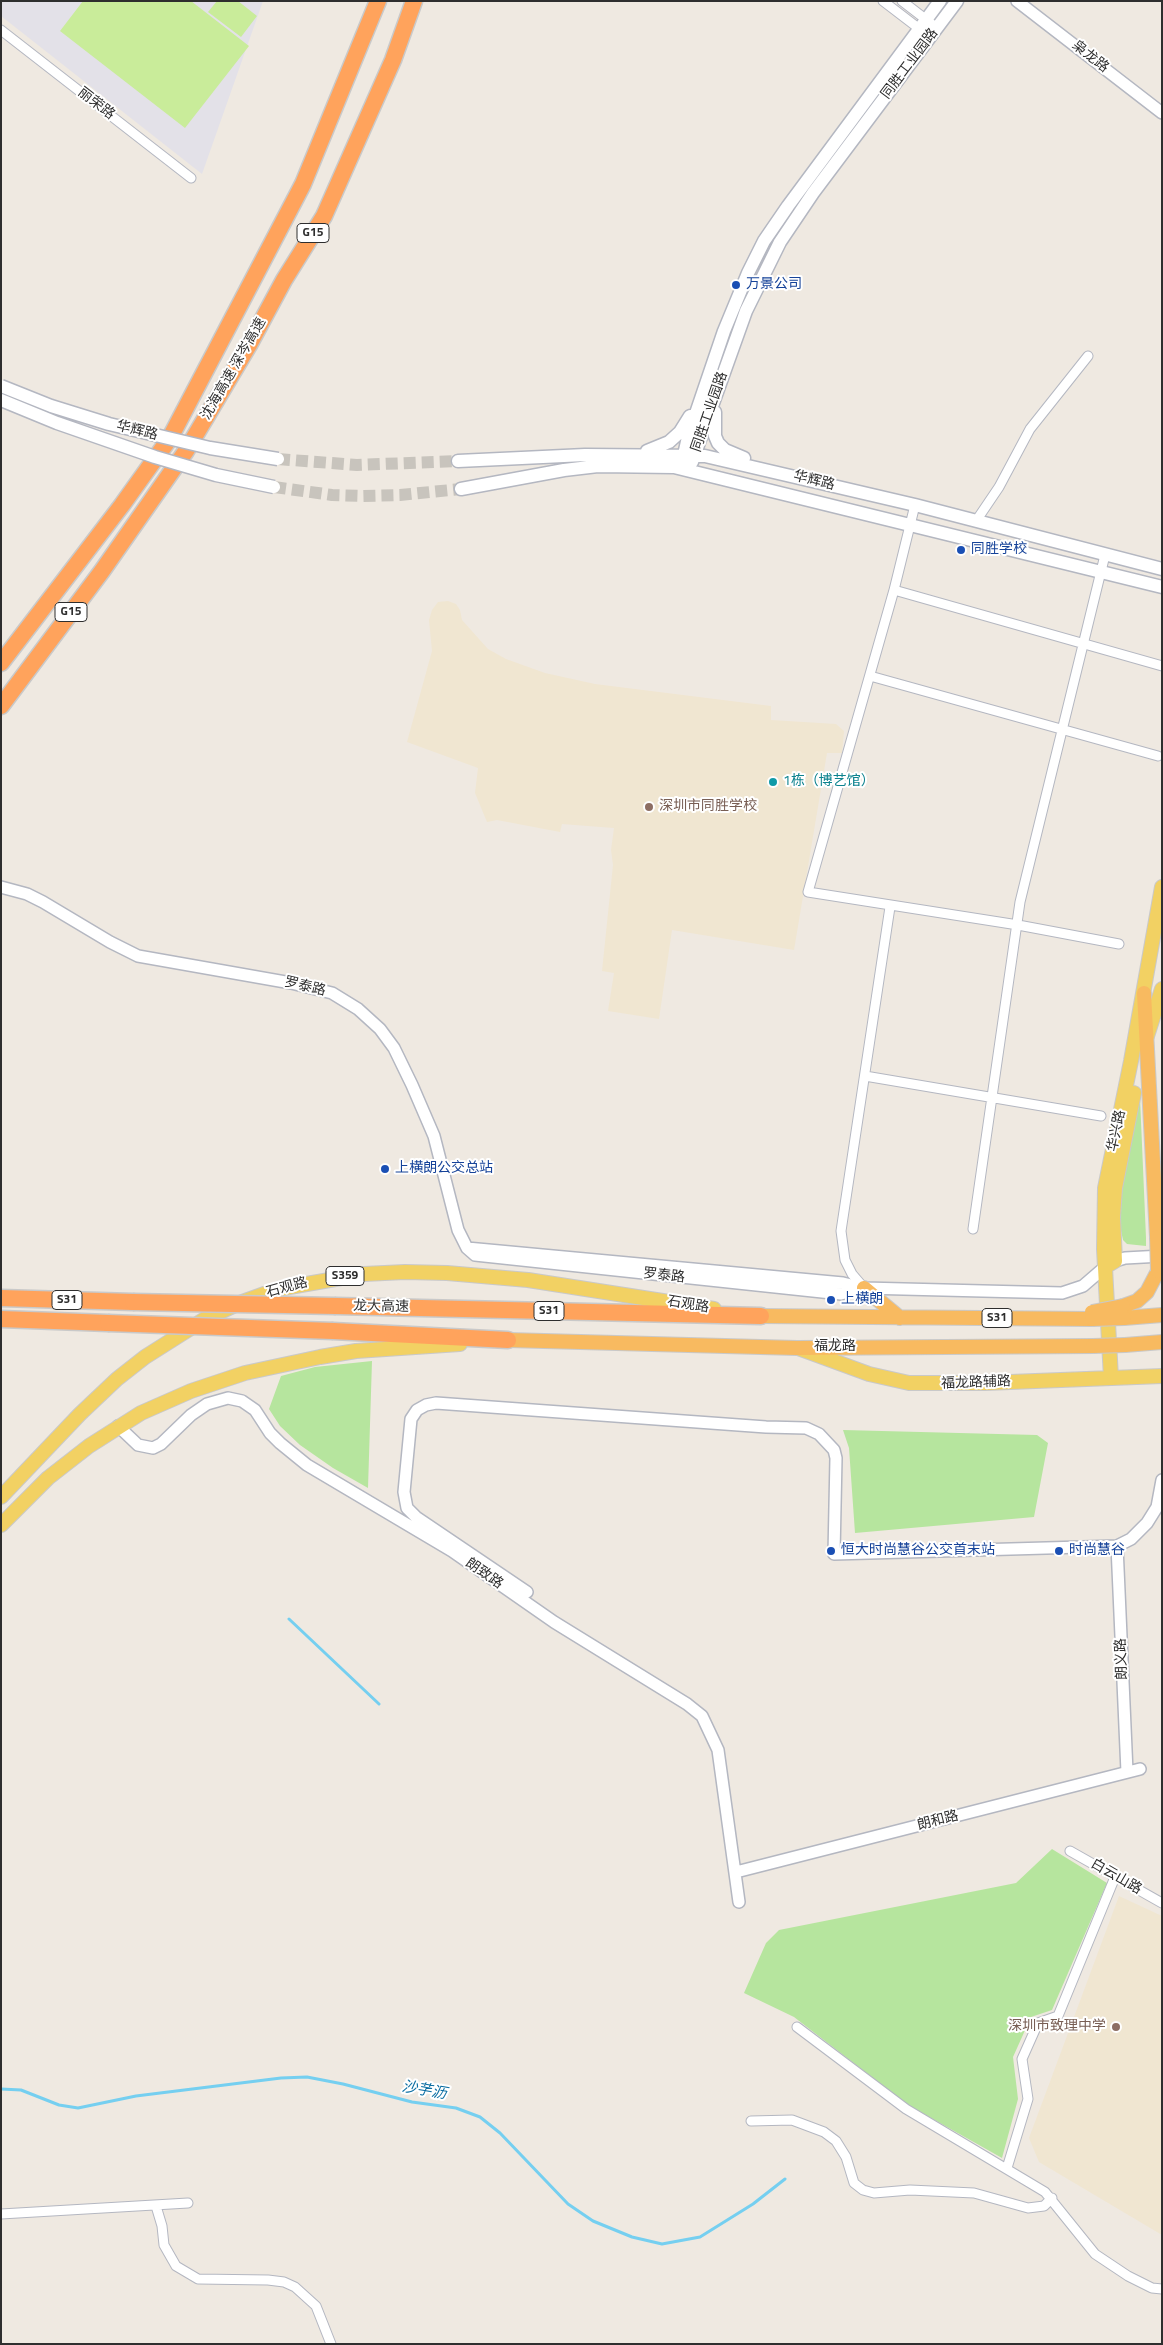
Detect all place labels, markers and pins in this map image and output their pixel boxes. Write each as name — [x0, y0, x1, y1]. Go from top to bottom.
place label: 万景公司 — [746, 277, 802, 293]
marker: 万景公司 — [730, 279, 742, 291]
place label: 同胜学校 — [971, 542, 1027, 558]
marker: 同胜学校 — [955, 544, 967, 556]
place label: 1栋（博艺馆） — [783, 774, 875, 790]
marker: 1栋（博艺馆） — [767, 776, 779, 788]
place label: 深圳市同胜学校 — [659, 799, 757, 815]
marker: 深圳市同胜学校 — [643, 801, 655, 813]
place label: 上横朗公交总站 — [395, 1161, 493, 1177]
marker: 上横朗公交总站 — [379, 1163, 391, 1175]
place label: 上横朗 — [841, 1292, 883, 1308]
marker: 上横朗 — [825, 1294, 837, 1306]
place label: 恒大时尚慧谷公交首末站 — [841, 1543, 995, 1559]
place label: 时尚慧谷 — [1069, 1543, 1125, 1559]
marker: 恒大时尚慧谷公交首末站 — [825, 1545, 837, 1557]
marker: 时尚慧谷 — [1053, 1545, 1065, 1557]
place label: 深圳市致理中学 — [1008, 2019, 1106, 2035]
marker: 深圳市致理中学 — [1110, 2021, 1122, 2033]

